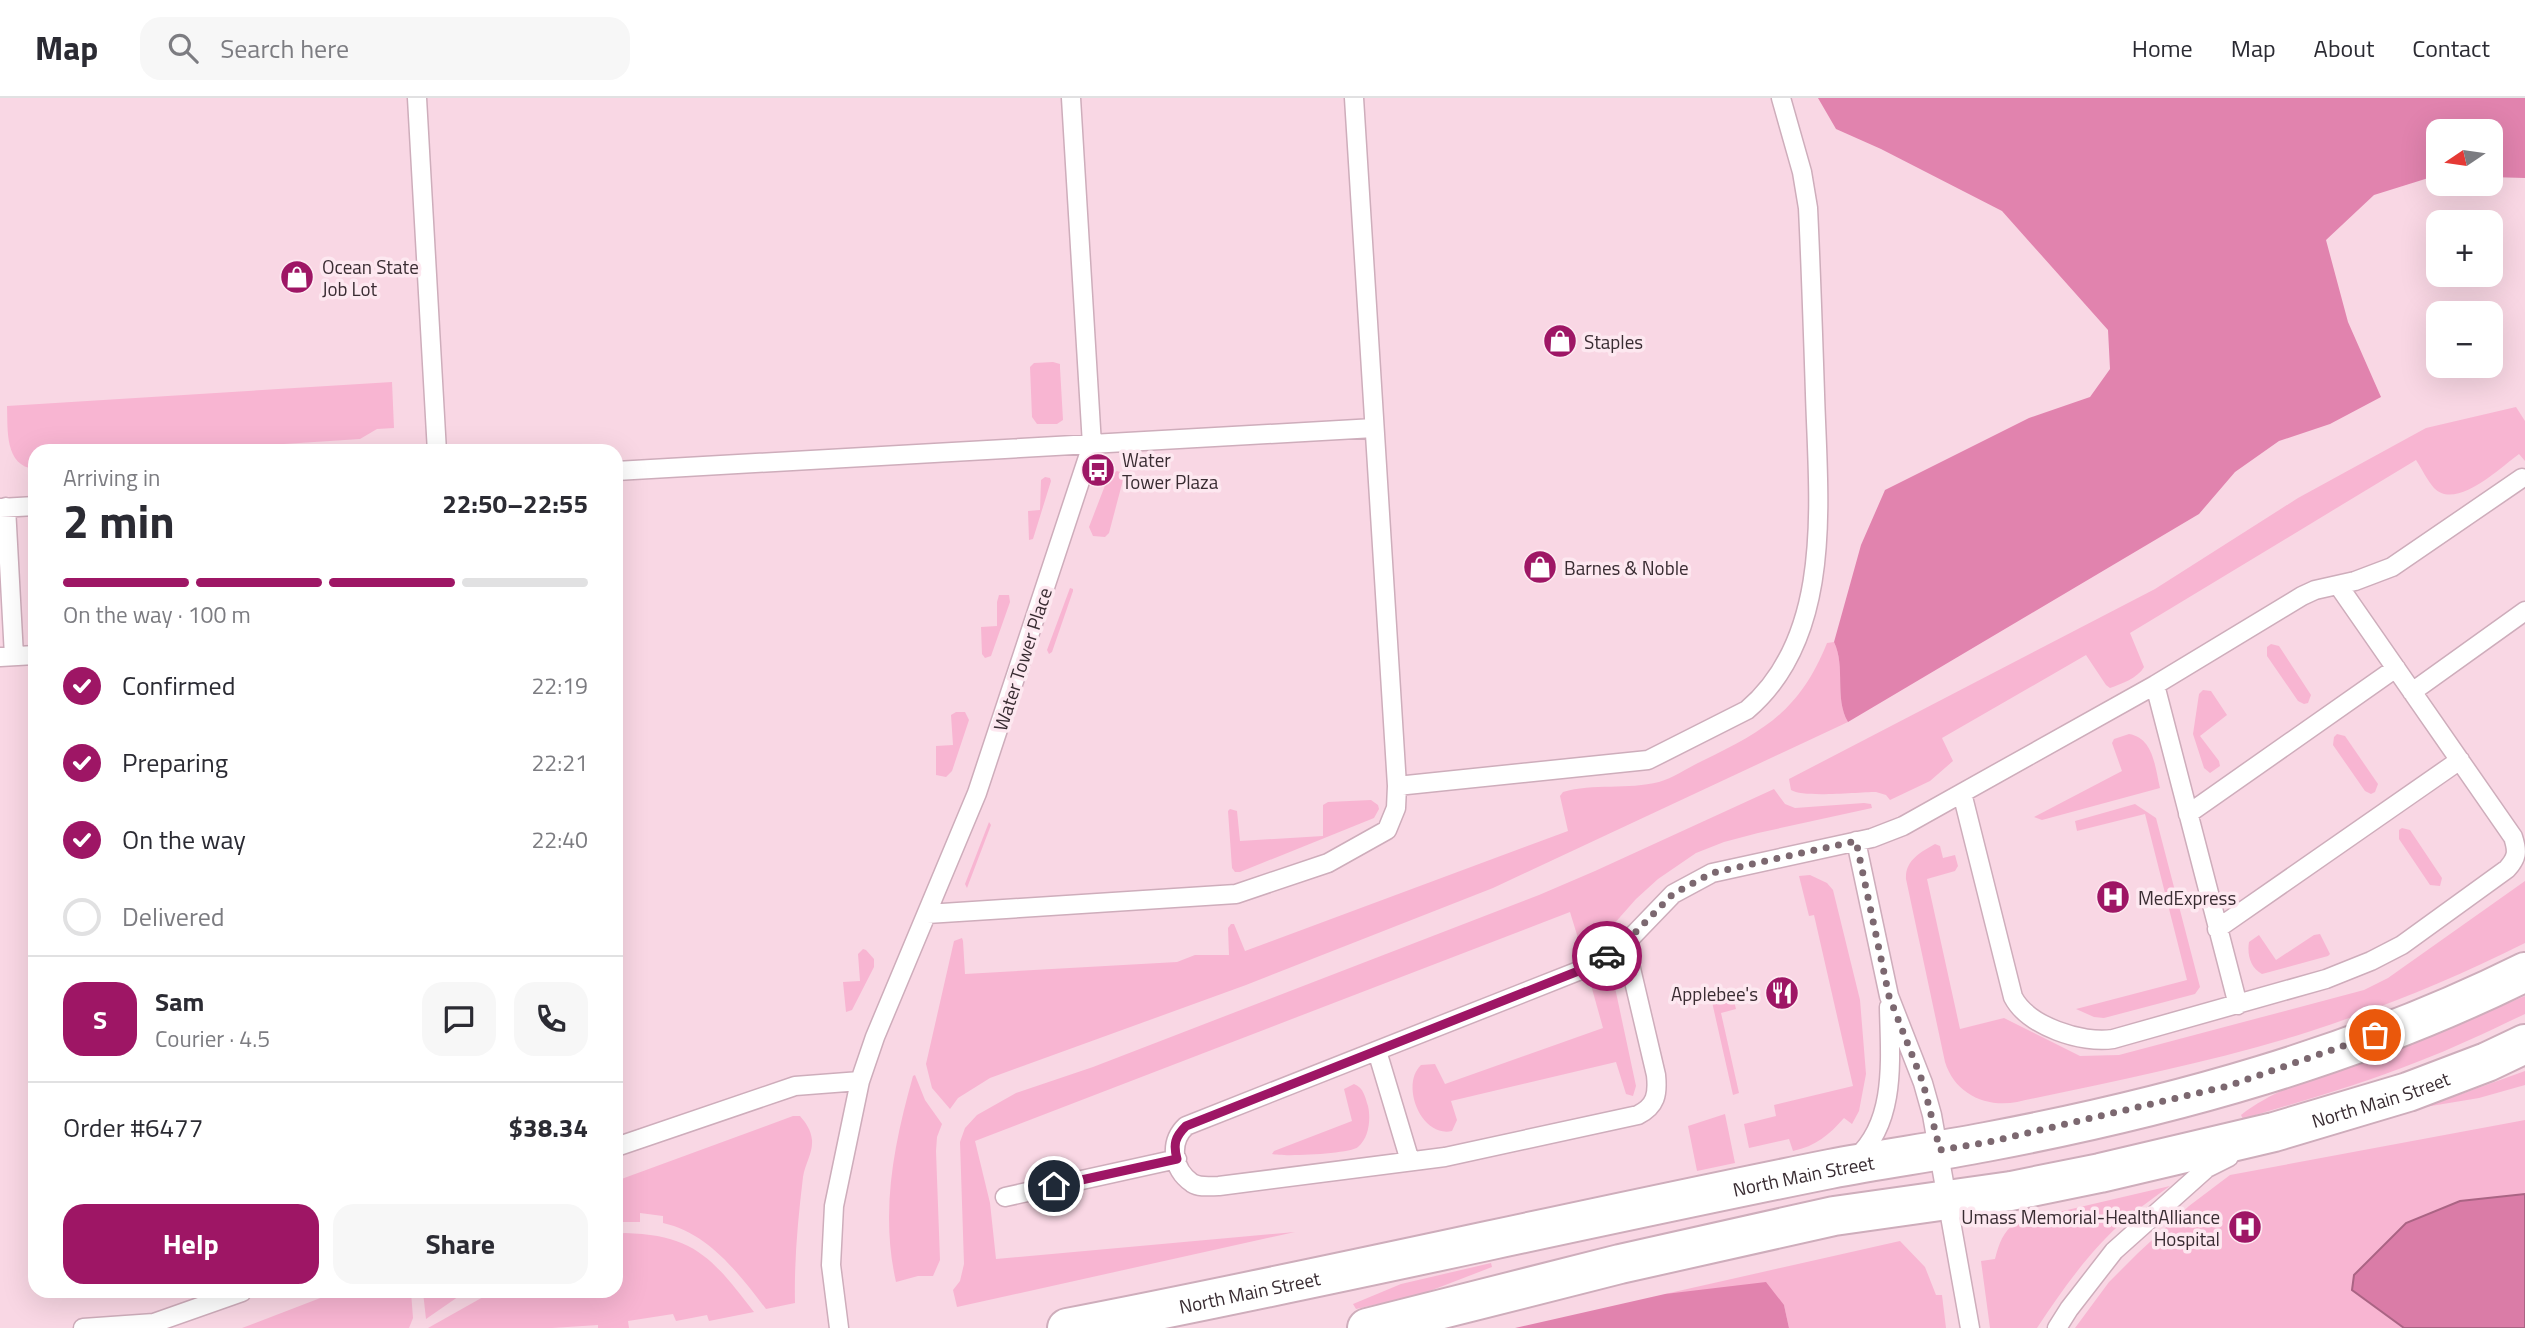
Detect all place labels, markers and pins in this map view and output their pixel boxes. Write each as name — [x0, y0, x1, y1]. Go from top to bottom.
place label: Ocean State Job Lot — [322, 252, 419, 303]
shop icon: Ocean State Job Lot — [278, 258, 316, 296]
shop icon: Staples — [1541, 322, 1579, 360]
place label: Staples — [1584, 327, 1643, 356]
place label: Water Tower Plaza — [1122, 445, 1219, 496]
bus stop icon: Water Tower Plaza — [1079, 451, 1117, 489]
shop icon: Barnes & Noble — [1521, 548, 1559, 586]
place label: Barnes & Noble — [1564, 553, 1689, 582]
hospital icon: MedExpress — [2094, 878, 2132, 916]
place label: MedExpress — [2138, 883, 2236, 912]
restaurant icon: Applebee's — [1763, 974, 1801, 1012]
place label: Applebee's — [1671, 979, 1758, 1008]
pin — [2345, 1005, 2405, 1065]
pin — [1024, 1156, 1084, 1216]
place label: Umass Memorial-HealthAlliance Hospital — [1961, 1202, 2220, 1253]
hospital icon: Umass Memorial-HealthAlliance Hospital — [2226, 1208, 2264, 1246]

